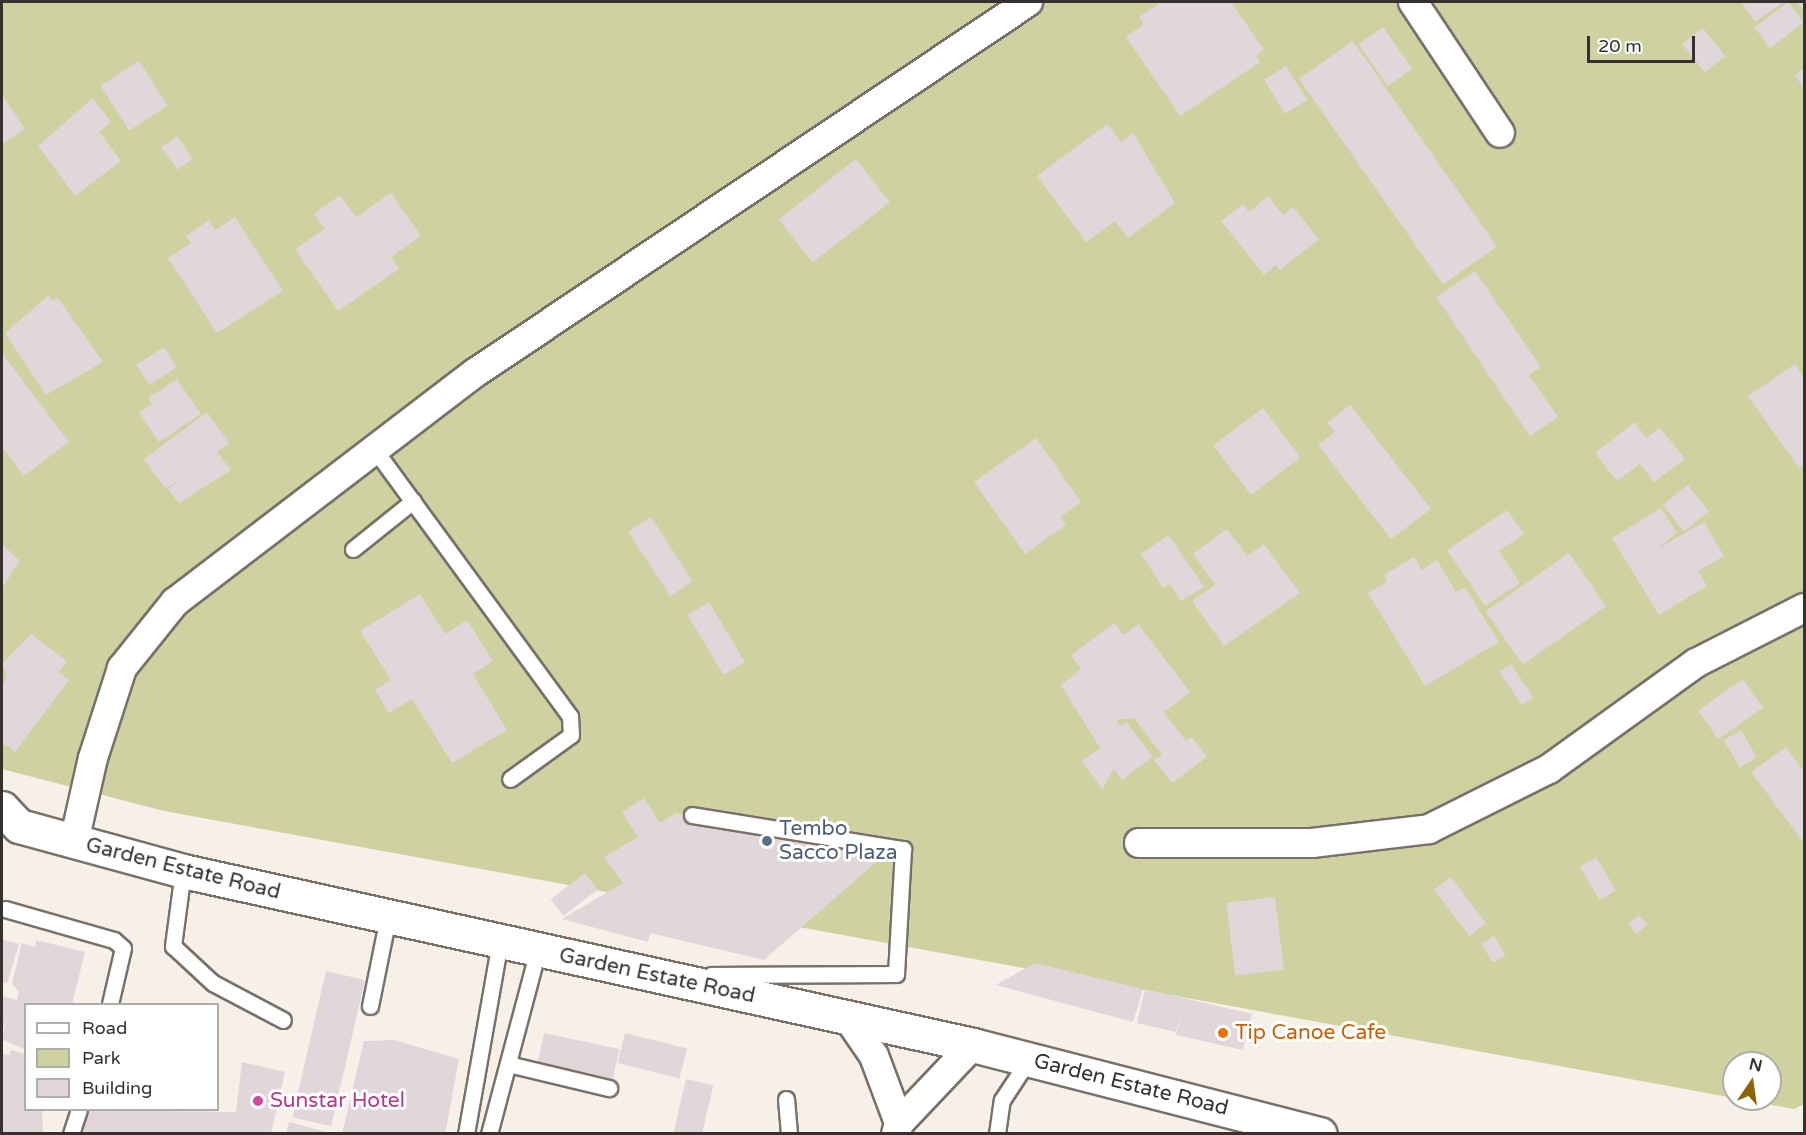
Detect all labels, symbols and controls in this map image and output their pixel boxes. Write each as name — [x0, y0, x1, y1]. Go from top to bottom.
scale bar — [1590, 24, 1698, 62]
text: 20 m — [1598, 35, 1642, 57]
place label: Tembo Sacco Plaza — [779, 816, 897, 866]
street label: Garden Estate Road — [83, 833, 283, 905]
marker: Tembo Sacco Plaza — [760, 834, 774, 848]
street label: Garden Estate Road — [557, 943, 757, 1009]
legend — [24, 1003, 219, 1111]
text: Road — [82, 1017, 127, 1039]
place label: Tip Canoe Cafe — [1235, 1020, 1386, 1046]
marker: Tip Canoe Cafe — [1216, 1026, 1230, 1040]
text: Park — [82, 1047, 120, 1069]
street label: Garden Estate Road — [1031, 1049, 1231, 1121]
north arrow — [1722, 1051, 1782, 1111]
text: N — [1747, 1054, 1764, 1077]
text: Building — [82, 1077, 152, 1099]
place label: Sunstar Hotel — [270, 1088, 405, 1114]
marker: Sunstar Hotel — [251, 1094, 265, 1108]

